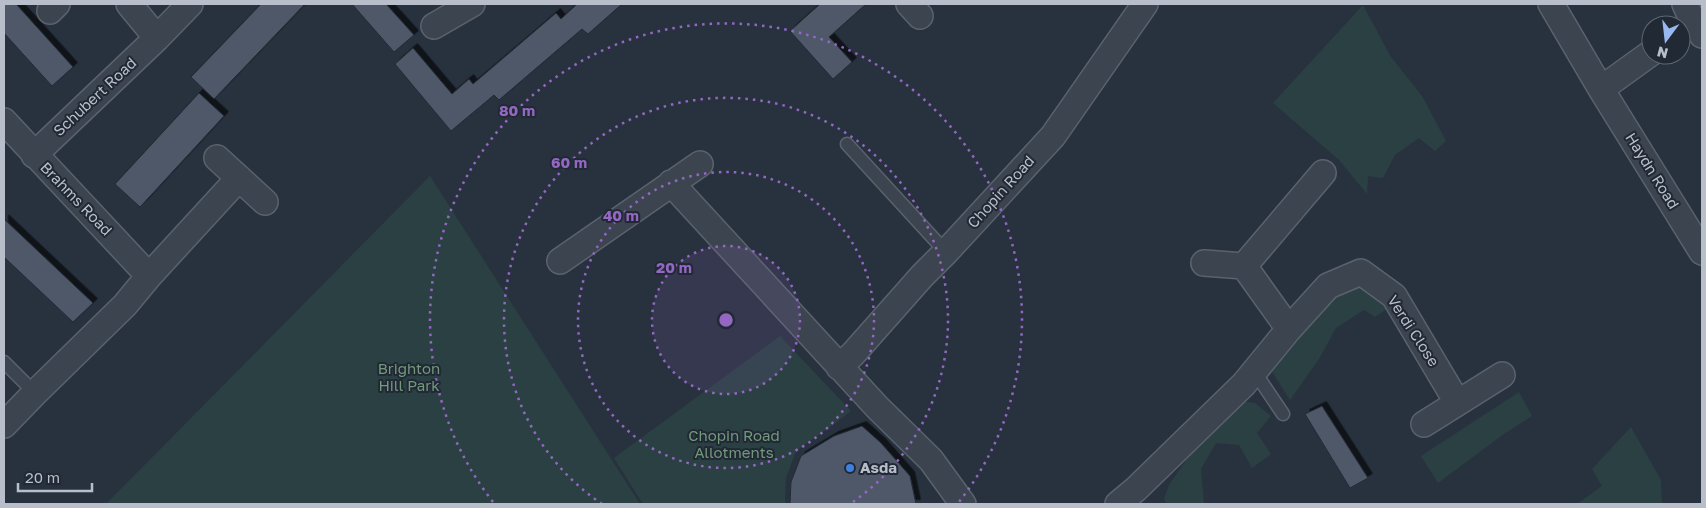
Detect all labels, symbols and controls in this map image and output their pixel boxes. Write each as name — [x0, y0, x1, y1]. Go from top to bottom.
north arrow — [1641, 15, 1691, 65]
text: N — [1655, 43, 1670, 63]
street label: Schubert Road — [49, 53, 139, 139]
text: 80 m — [499, 101, 535, 119]
street label: Haydn Road — [1622, 129, 1683, 212]
street label: Chopin Road — [963, 151, 1038, 231]
text: 60 m — [551, 153, 587, 171]
street label: Brahms Road — [37, 158, 116, 239]
text: 40 m — [603, 206, 639, 224]
text: 20 m — [656, 258, 692, 276]
street label: Verdi Close — [1384, 292, 1444, 370]
centre of rings — [717, 311, 735, 329]
park label: Brighton Hill Park — [378, 359, 440, 394]
park label: Chopin Road Allotments — [688, 426, 780, 461]
place label: Asda — [860, 458, 897, 476]
scale bar — [18, 460, 91, 492]
marker: Asda — [844, 462, 856, 474]
text: 20 m — [25, 468, 60, 486]

